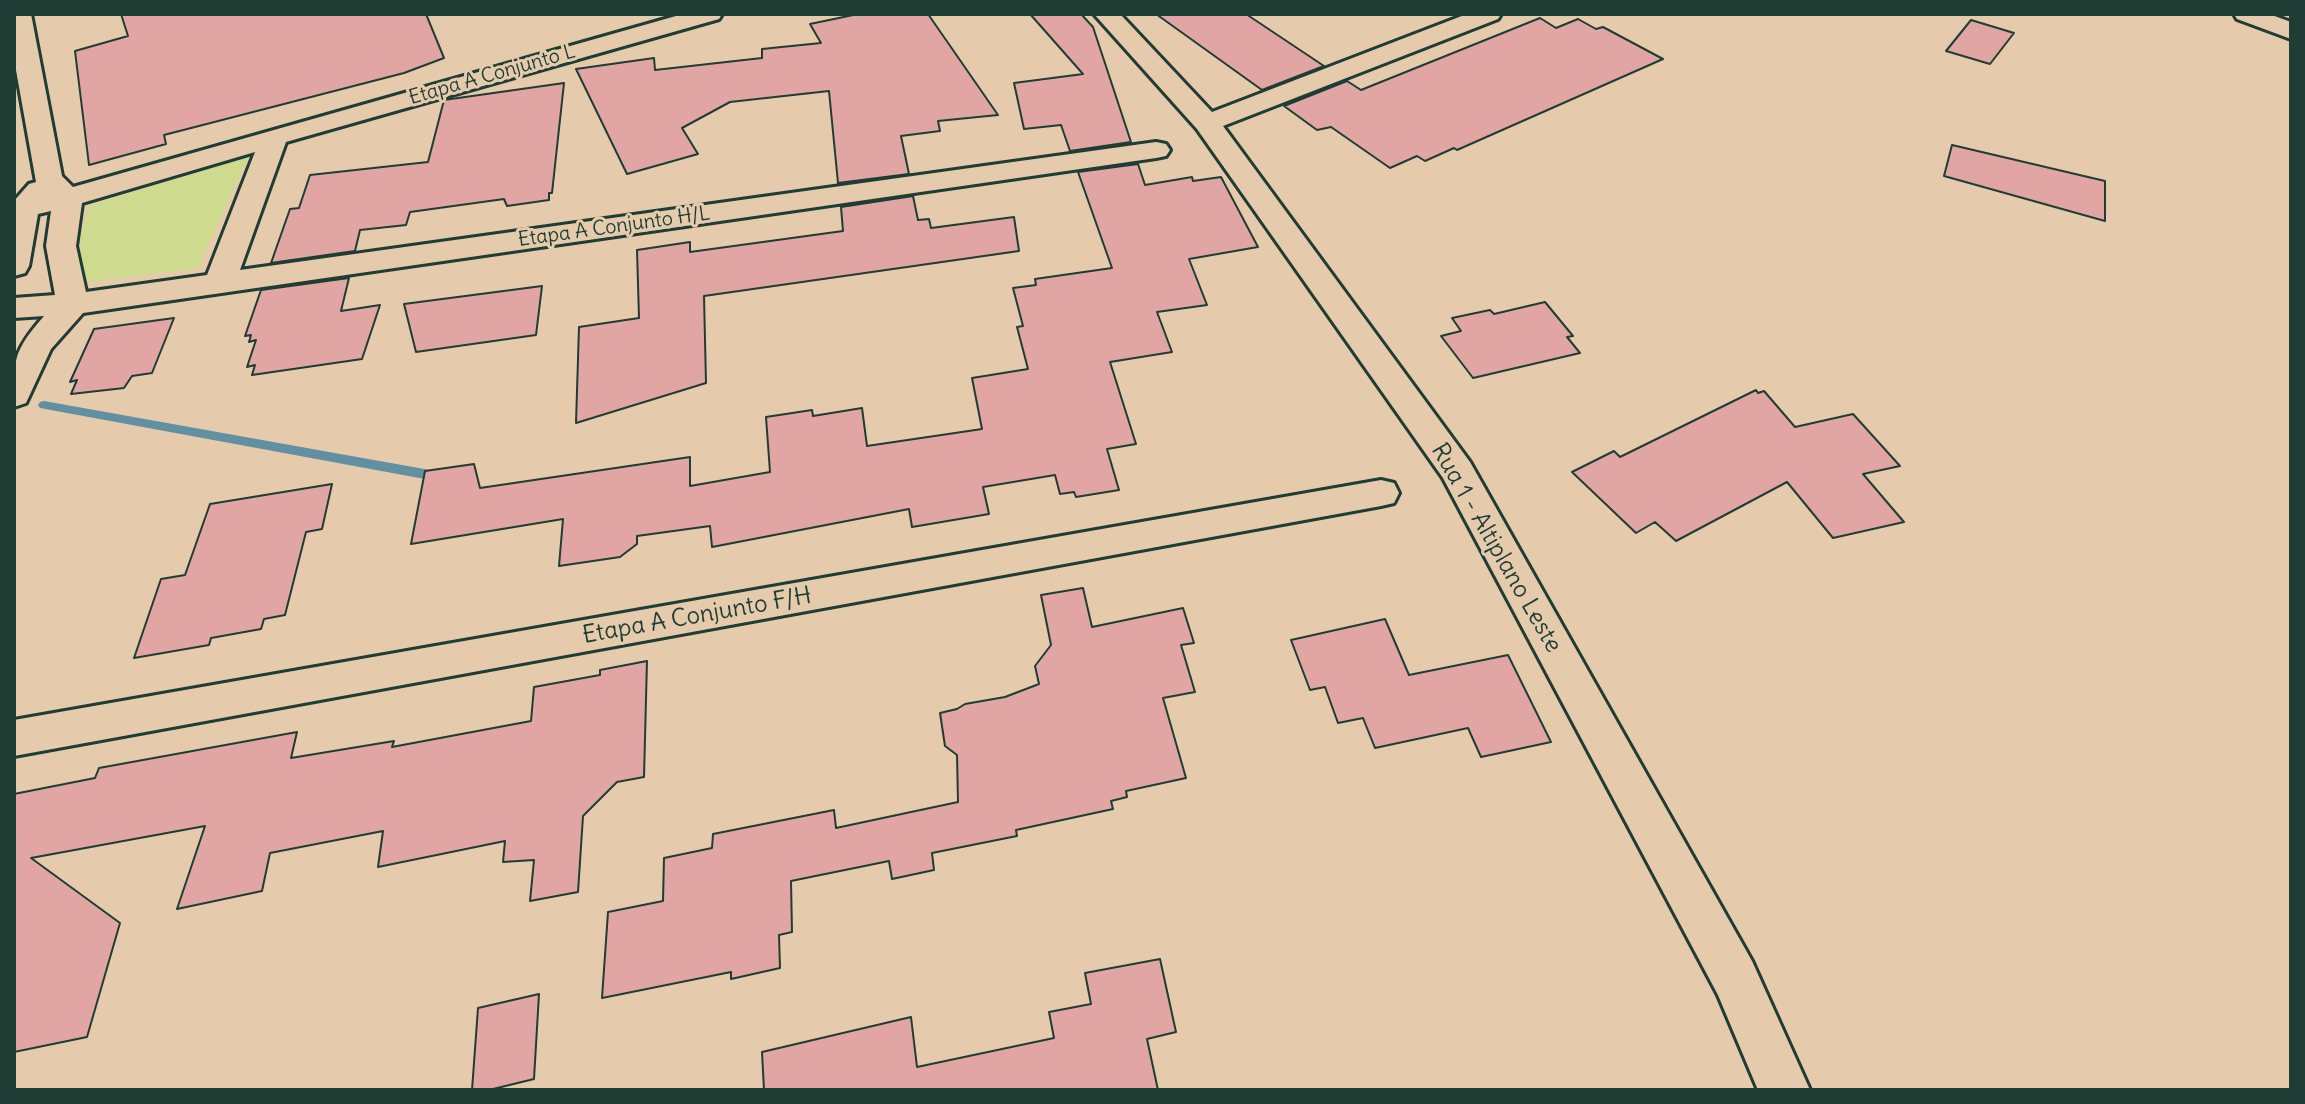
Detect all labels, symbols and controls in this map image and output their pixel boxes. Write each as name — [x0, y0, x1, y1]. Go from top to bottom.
street label: Etapa A Conjunto L — [406, 40, 578, 110]
street label: Etapa A Conjunto H/L — [517, 202, 711, 252]
street label: Rua 1 - Altiplano Leste — [1424, 438, 1568, 658]
street label: Etapa A Conjunto F/H — [580, 582, 814, 650]

